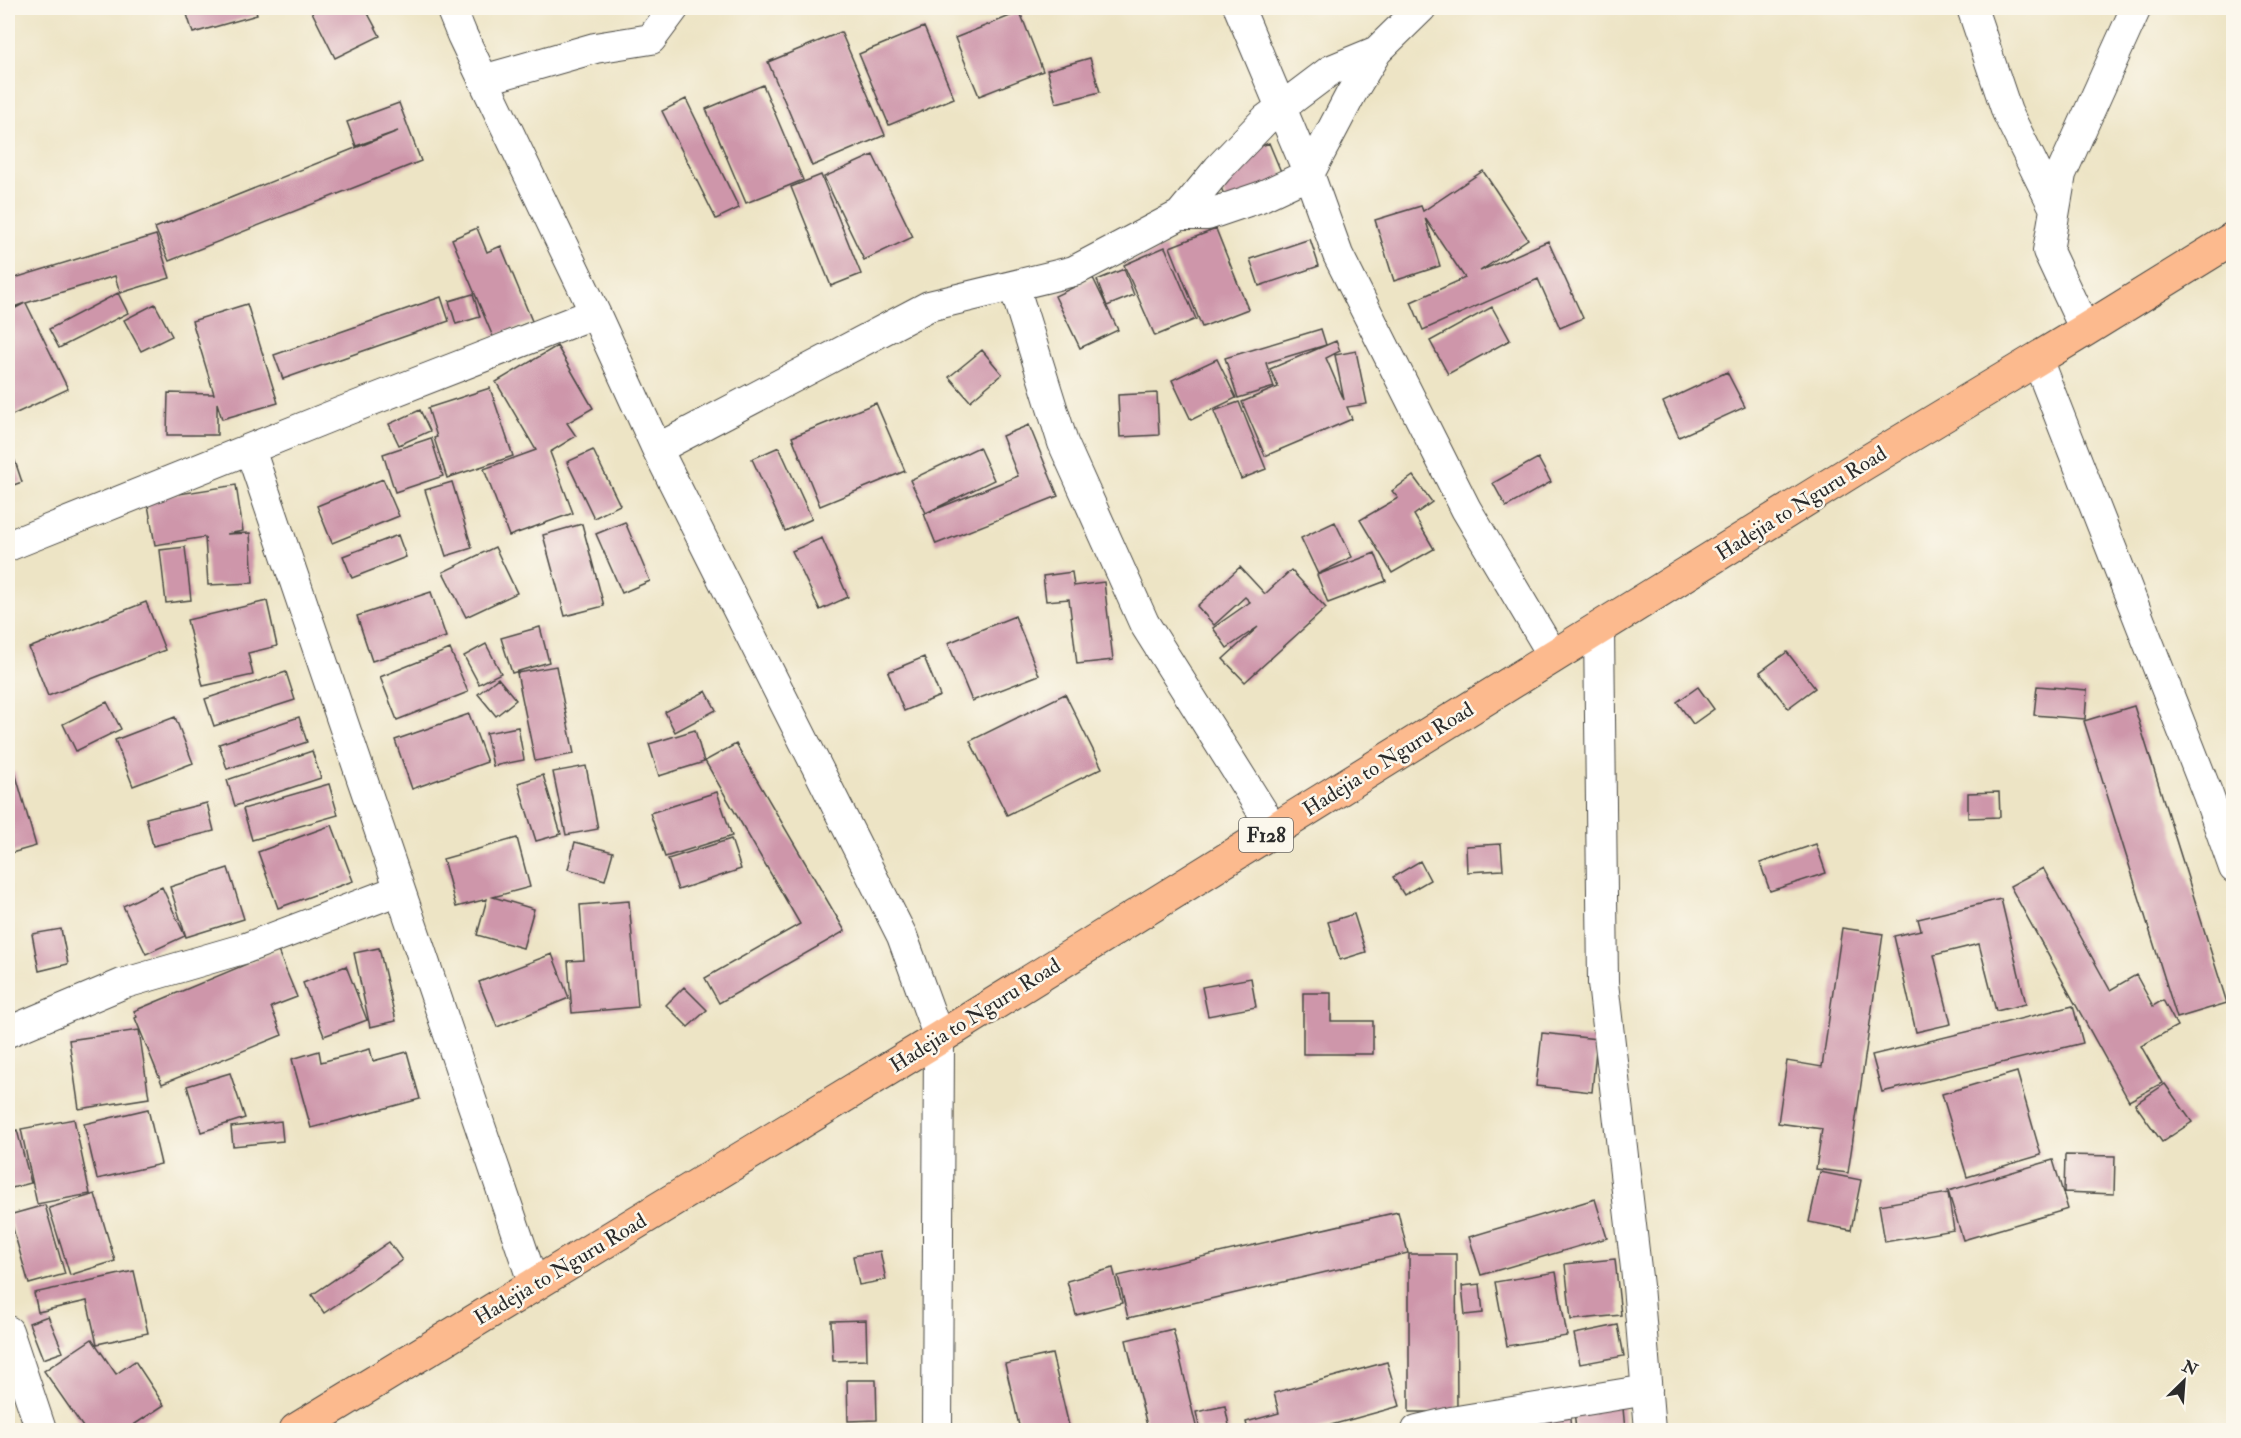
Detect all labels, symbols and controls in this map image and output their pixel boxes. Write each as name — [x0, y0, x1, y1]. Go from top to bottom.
street label: Hadejia to Nguru Road — [1711, 440, 1892, 567]
street label: Hadejia to Nguru Road — [1298, 696, 1479, 823]
road number: F128 — [1239, 818, 1293, 852]
street label: Hadejia to Nguru Road — [885, 952, 1066, 1079]
street label: Hadejia to Nguru Road — [469, 1207, 652, 1332]
north arrow — [2154, 1351, 2214, 1411]
text: N — [2178, 1356, 2201, 1381]

